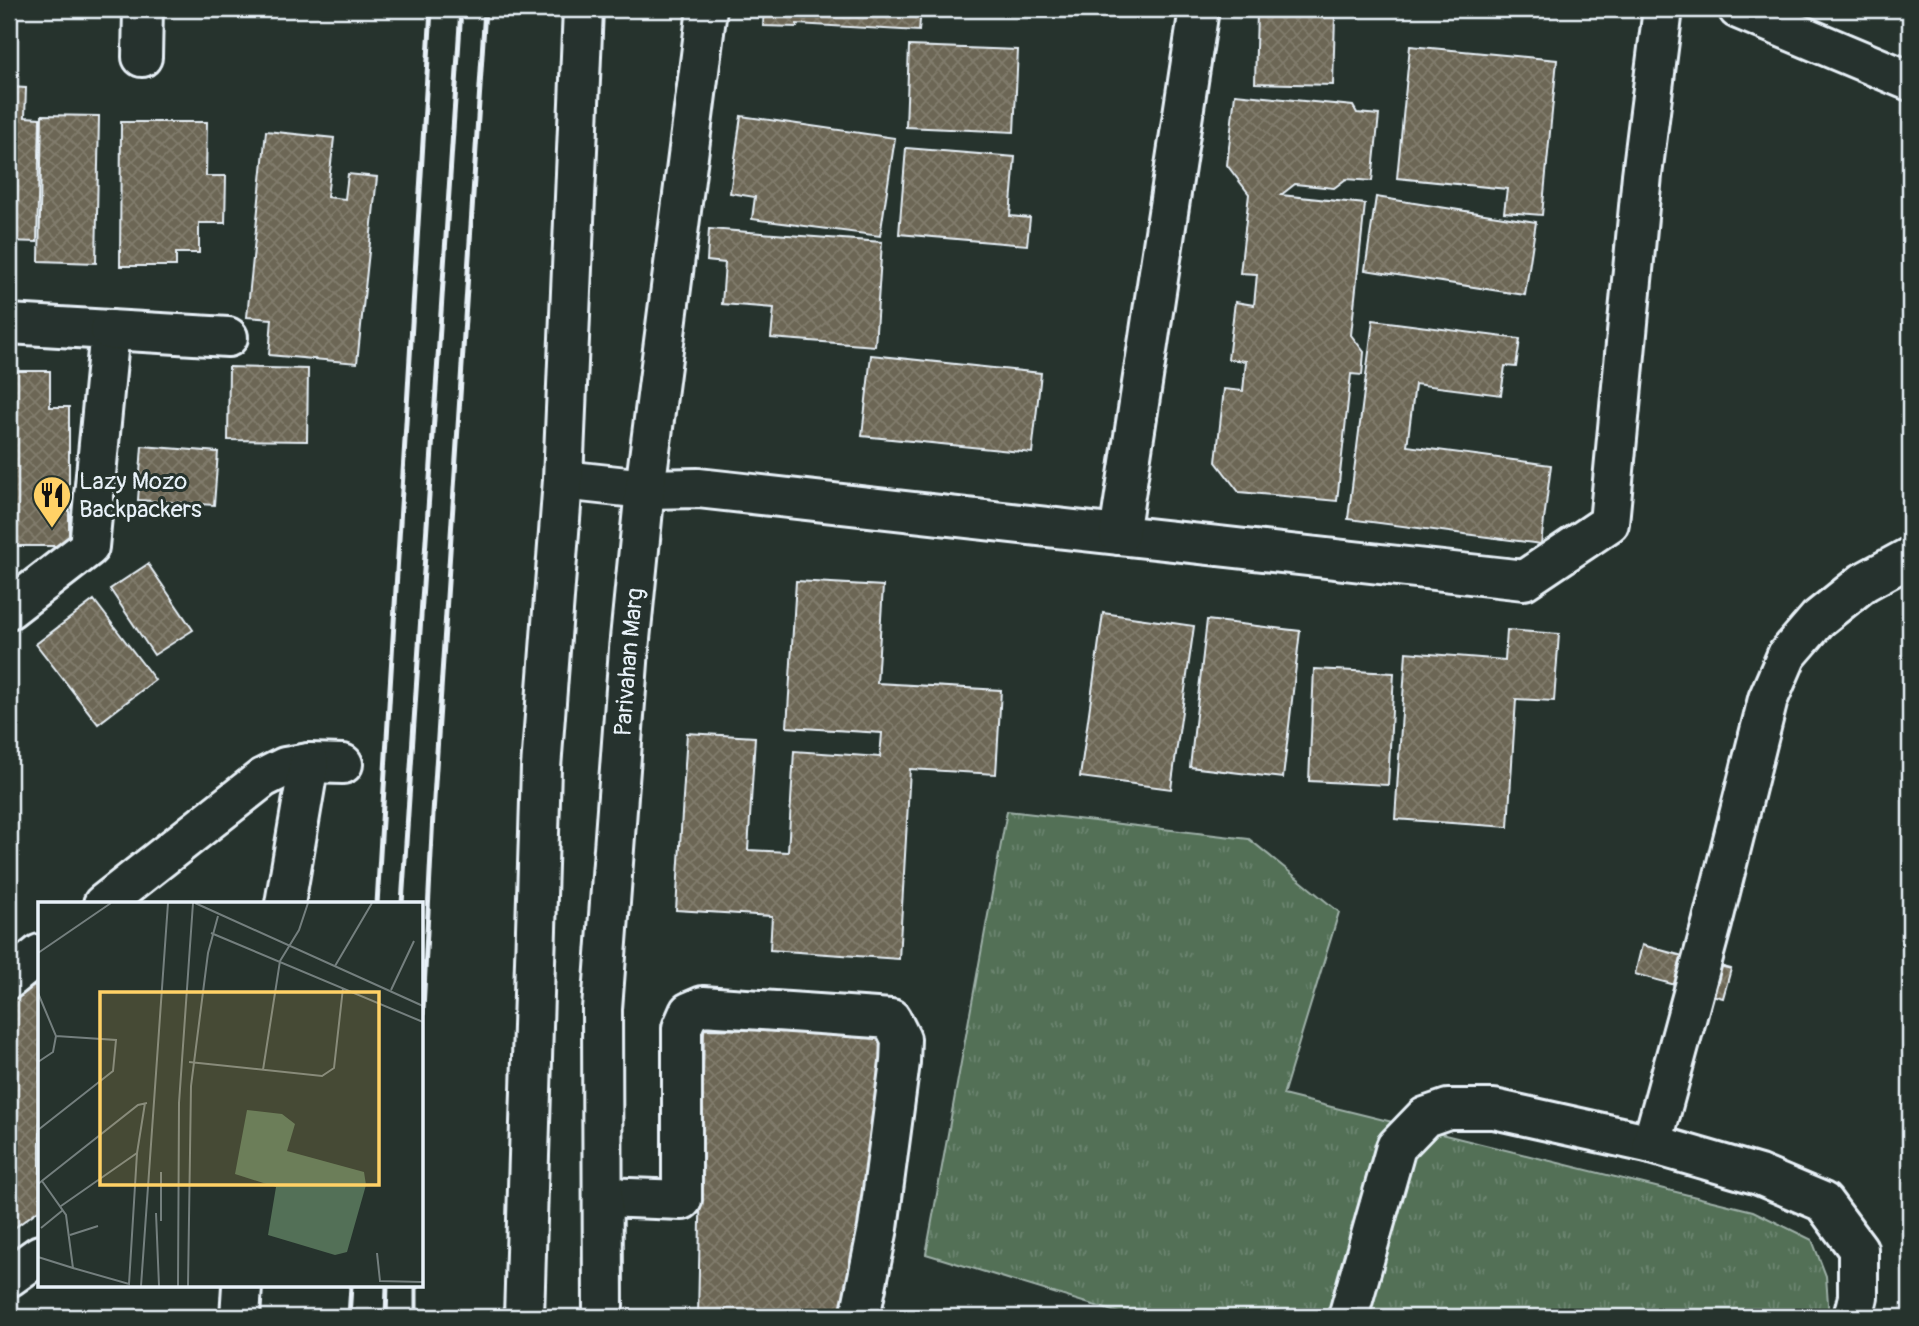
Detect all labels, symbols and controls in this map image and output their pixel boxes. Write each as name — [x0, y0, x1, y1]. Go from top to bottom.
place label: Lazy Mozo Backpackers — [79, 467, 202, 524]
restaurant icon: Lazy Mozo Backpackers — [31, 474, 73, 529]
street label: Parivahan Marg — [609, 587, 650, 737]
inset map — [38, 902, 424, 1288]

